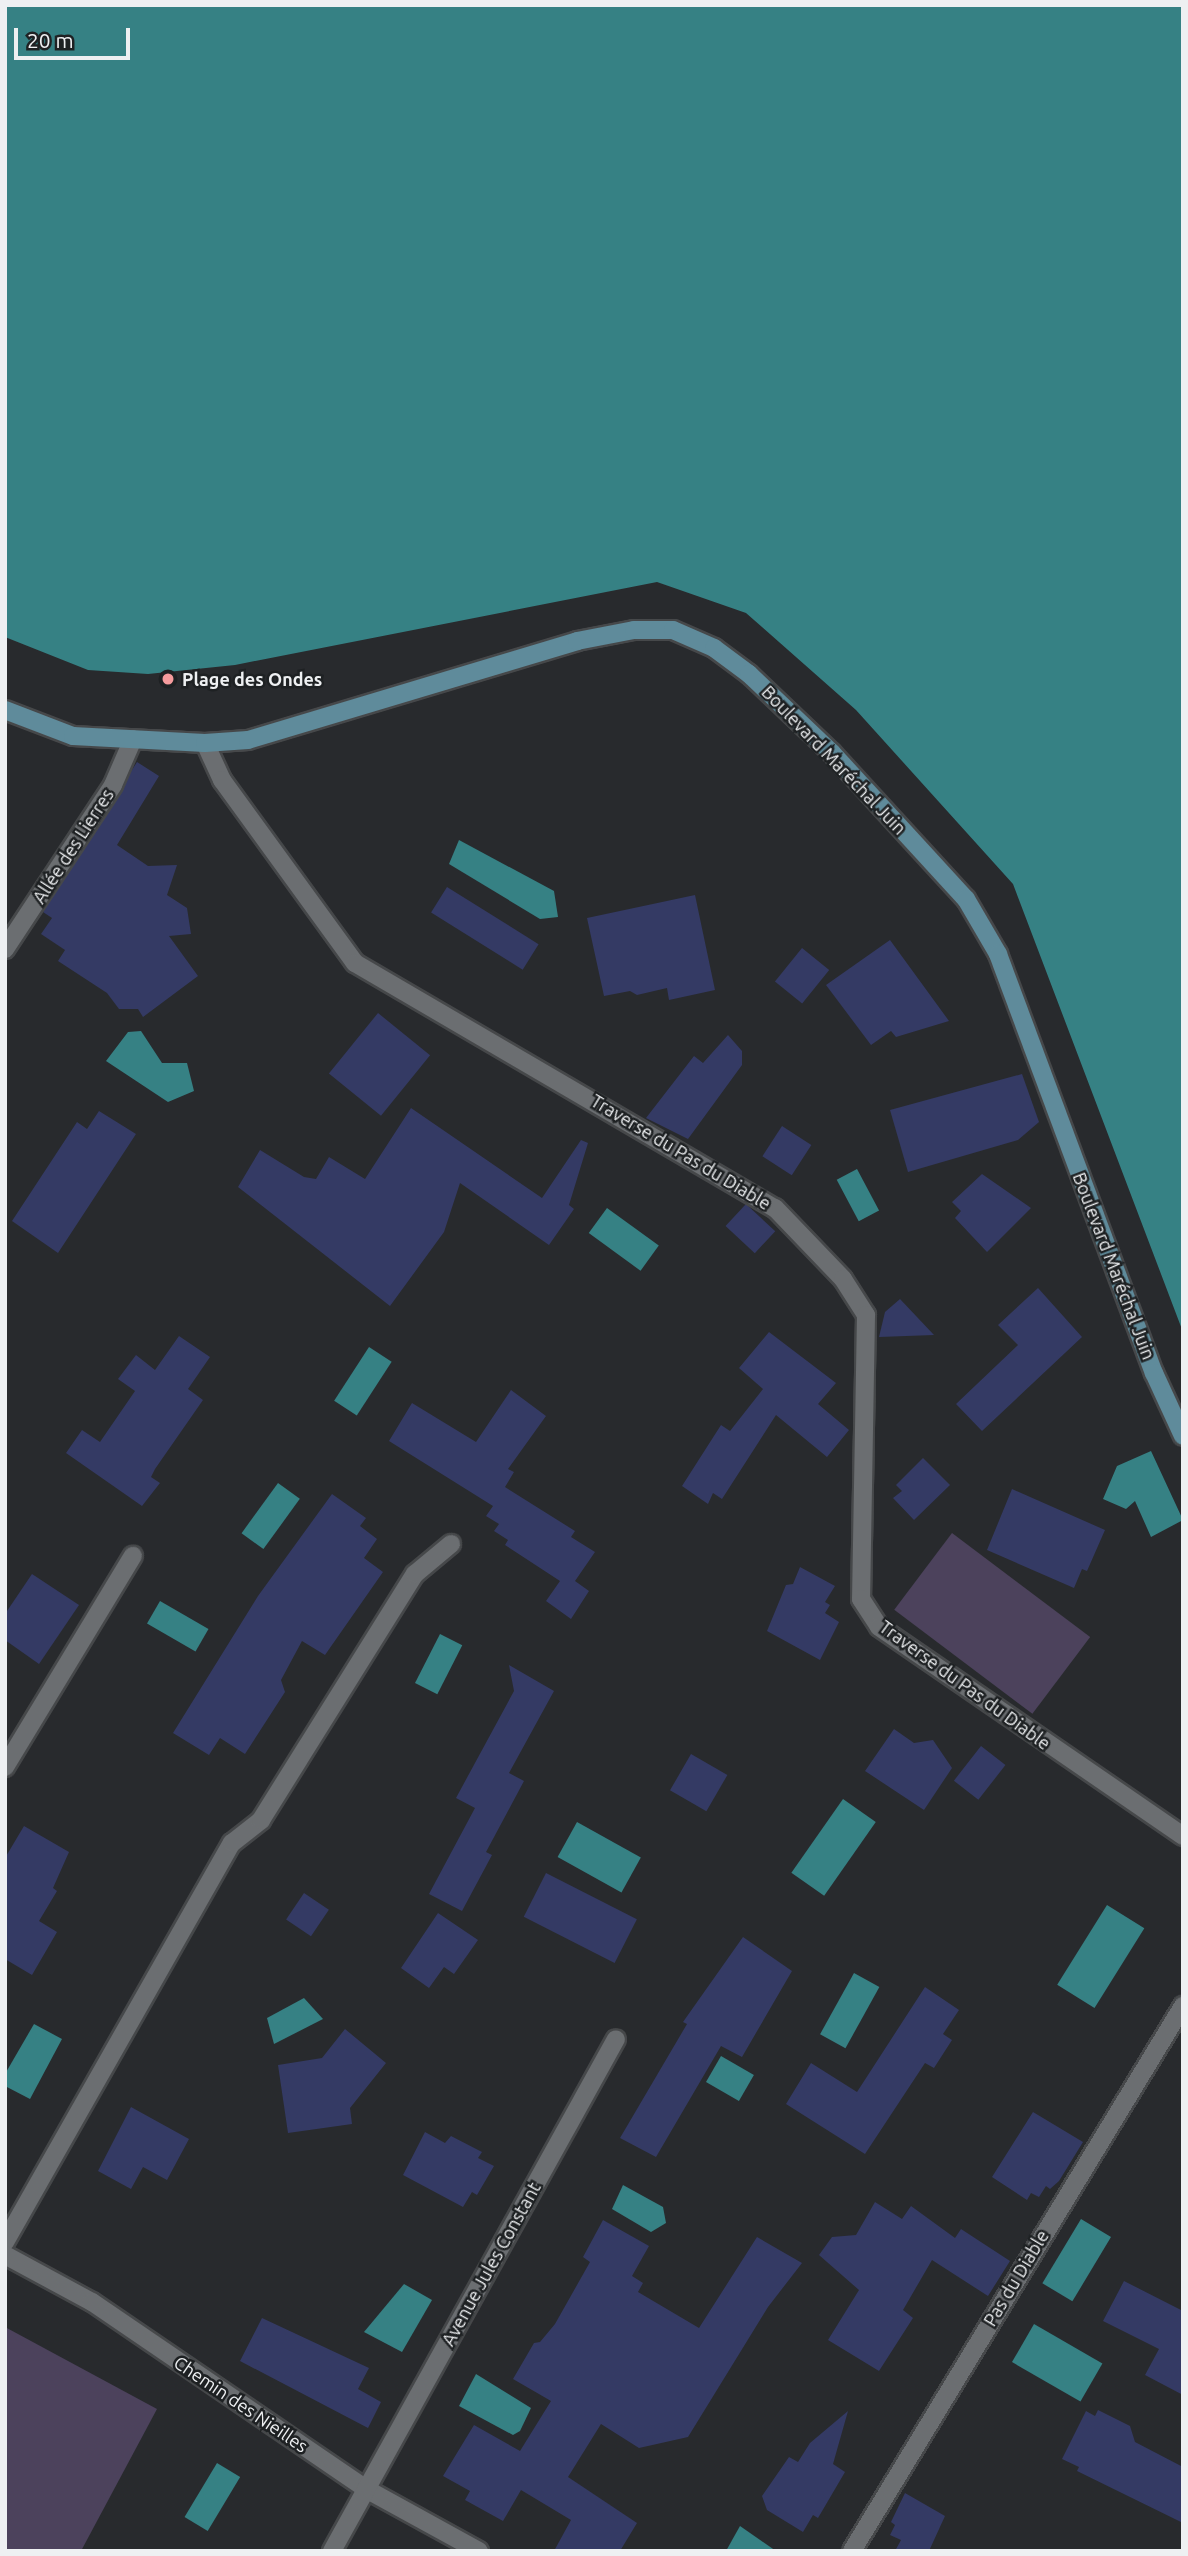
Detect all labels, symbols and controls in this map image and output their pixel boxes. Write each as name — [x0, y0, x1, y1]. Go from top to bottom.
scale bar — [18, 14, 133, 58]
text: 20 m — [27, 28, 74, 52]
place label: Plage des Ondes — [182, 668, 322, 690]
marker: Plage des Ondes — [160, 671, 176, 687]
street label: Boulevard Maréchal Juin — [757, 681, 911, 839]
street label: Allée des Lierres — [28, 785, 118, 907]
street label: Traverse du Pas du Diable — [587, 1090, 775, 1214]
street label: Boulevard Maréchal Juin — [1068, 1169, 1160, 1363]
street label: Traverse du Pas du Diable — [875, 1616, 1055, 1754]
street label: Avenue Jules Constant — [437, 2178, 545, 2350]
street label: Pas du Diable — [979, 2226, 1053, 2330]
street label: Chemin des Nieilles — [170, 2351, 312, 2457]

